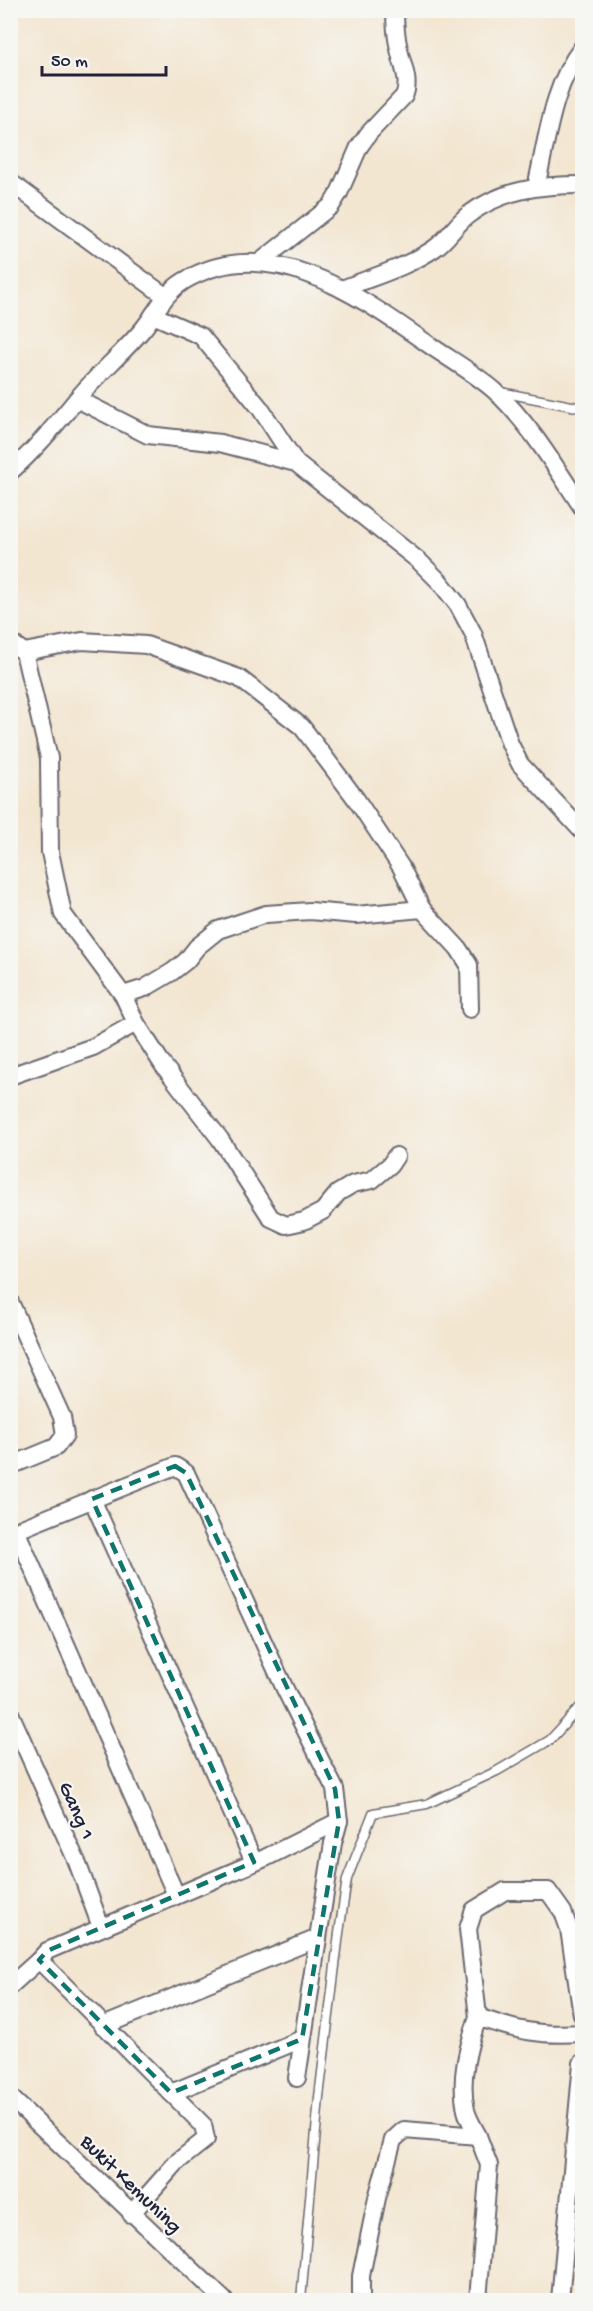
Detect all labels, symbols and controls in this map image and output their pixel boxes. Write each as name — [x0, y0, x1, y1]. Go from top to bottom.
scale bar — [42, 39, 166, 77]
text: 50 m — [51, 52, 88, 73]
street label: Gang 1 — [51, 1779, 98, 1844]
street label: Bukit Kemuning — [73, 2130, 186, 2240]

